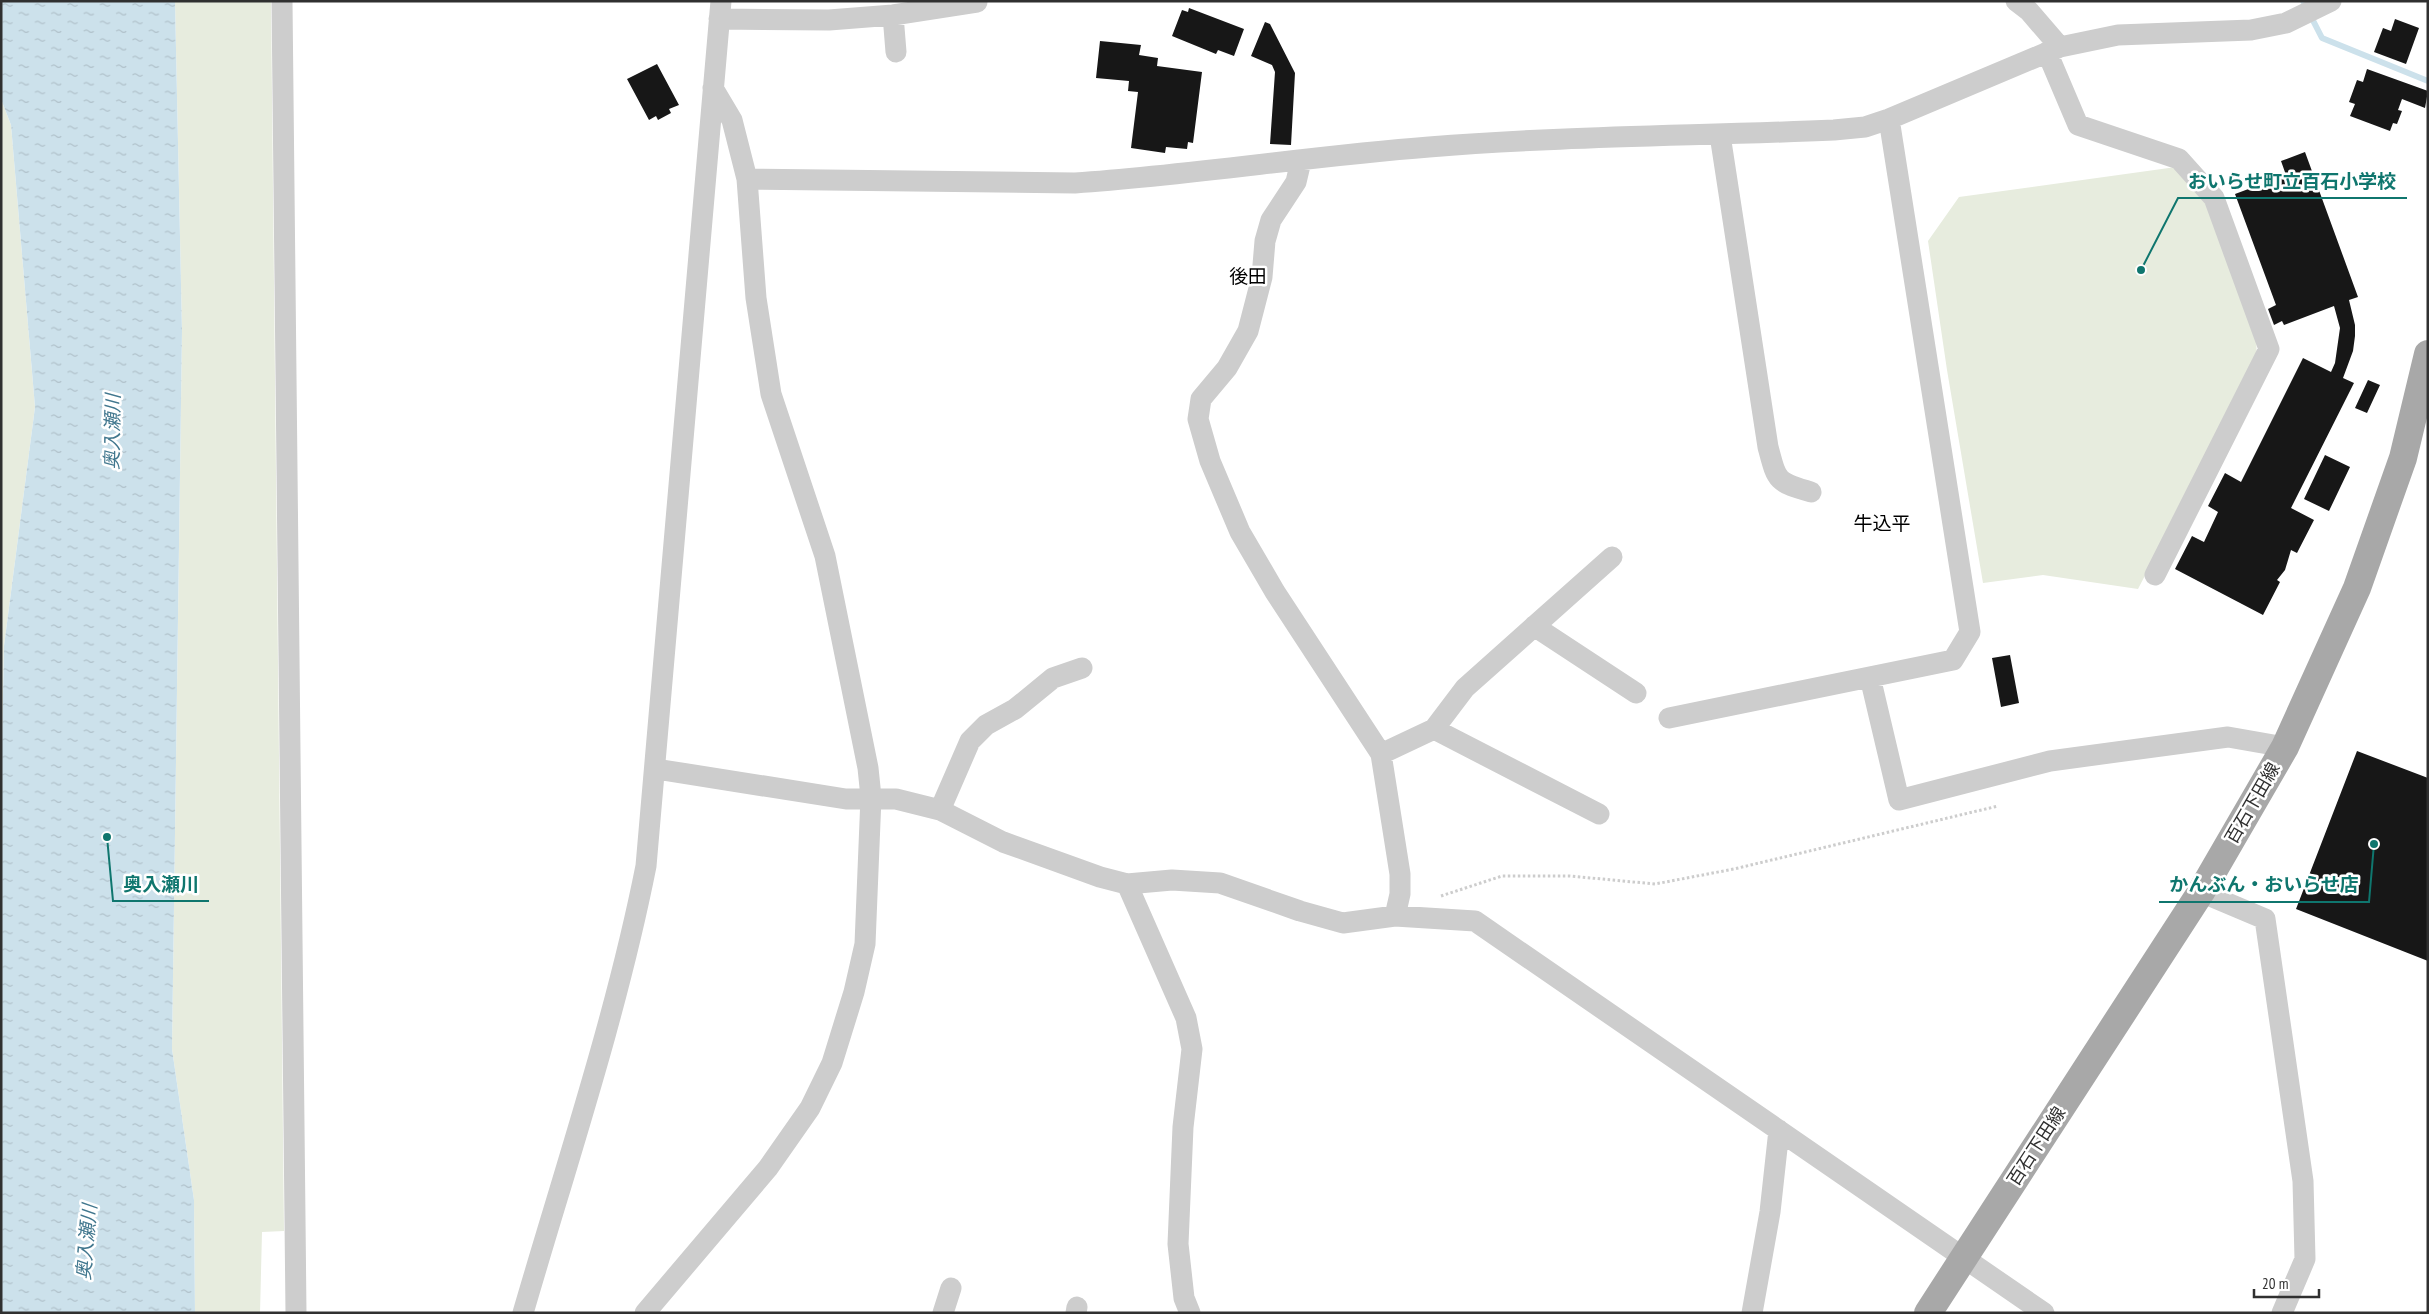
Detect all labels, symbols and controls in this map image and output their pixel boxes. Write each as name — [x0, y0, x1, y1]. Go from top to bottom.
callout: おいらせ町立百石小学校 — [2178, 164, 2407, 198]
text: おいらせ町立百石小学校 — [2188, 169, 2396, 193]
district label: 後田 — [1229, 264, 1267, 288]
water label: 奥入瀬川 — [99, 392, 125, 470]
district label: 牛込平 — [1853, 511, 1911, 535]
street label: 百石下田線 — [2220, 758, 2284, 848]
callout: 奥入瀬川 — [113, 867, 209, 901]
callout: かんぶん・おいらせ店 — [2159, 868, 2369, 902]
text: 奥入瀬川 — [123, 872, 199, 896]
text: かんぶん・おいらせ店 — [2169, 872, 2359, 896]
street label: 百石下田線 — [2002, 1102, 2070, 1190]
water label: 奥入瀬川 — [71, 1201, 101, 1281]
scale bar — [2254, 1266, 2319, 1298]
text: 20 m — [2262, 1274, 2288, 1293]

